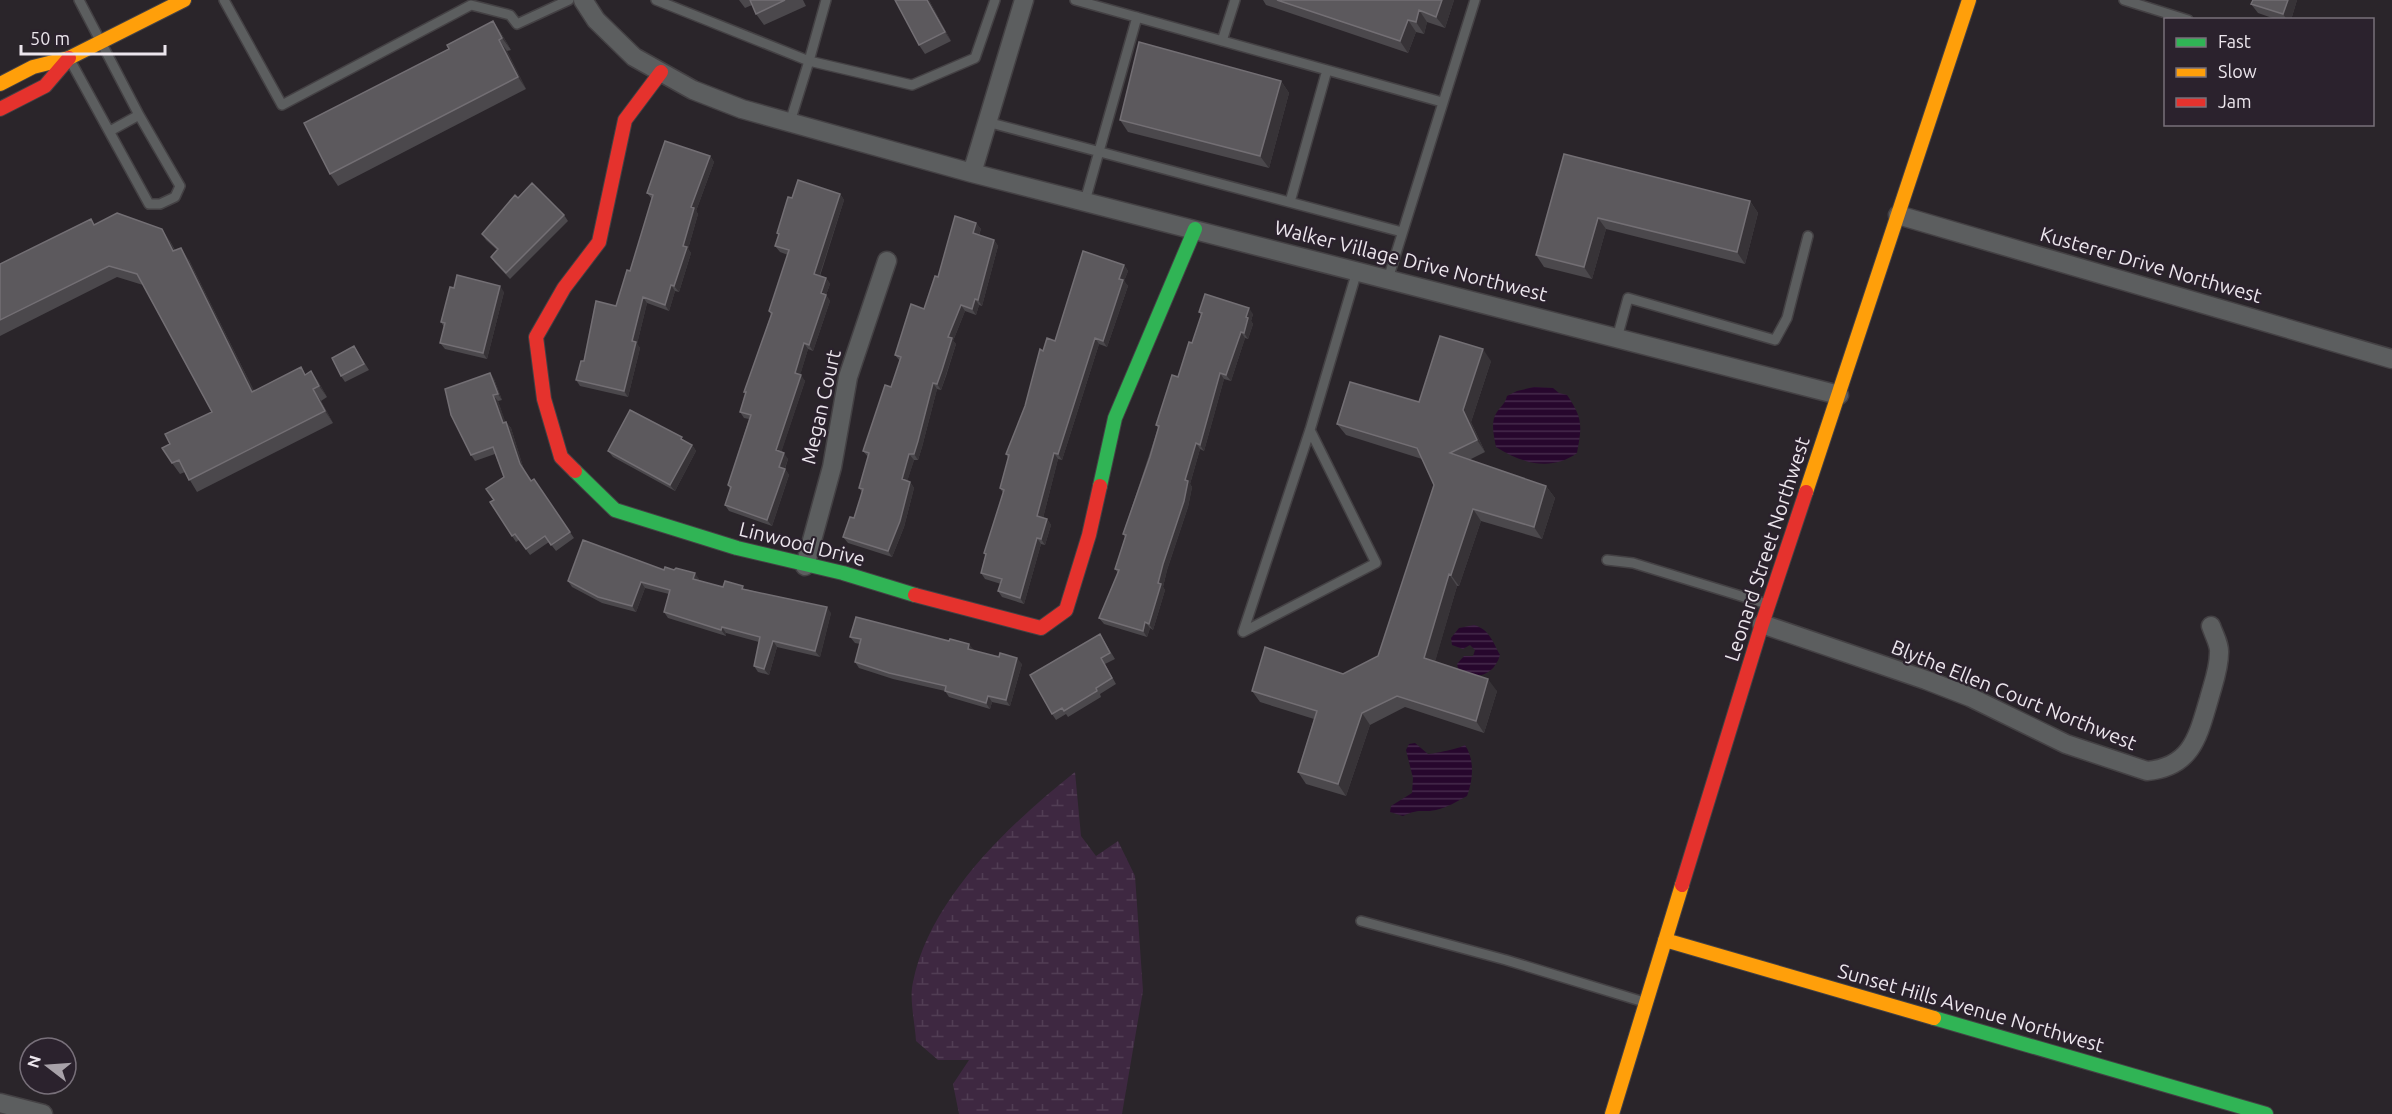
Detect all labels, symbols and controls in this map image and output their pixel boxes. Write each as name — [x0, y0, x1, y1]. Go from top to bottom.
scale bar — [21, 18, 165, 56]
legend — [2164, 18, 2374, 126]
text: 50 m — [30, 28, 70, 48]
text: Fast — [2218, 31, 2251, 51]
text: Slow — [2218, 61, 2257, 81]
text: Jam — [2218, 91, 2252, 111]
street label: Walker Village Drive Northwest — [1272, 215, 1550, 306]
street label: Kusterer Drive Northwest — [2038, 222, 2265, 307]
street label: Megan Court — [796, 347, 845, 466]
street label: Leonard Street Northwest — [1719, 434, 1814, 664]
street label: Linwood Drive — [737, 517, 867, 570]
street label: Blythe Ellen Court Northwest — [1888, 635, 2140, 754]
street label: Sunset Hills Avenue Northwest — [1835, 958, 2107, 1057]
north arrow — [18, 1036, 78, 1096]
text: N — [23, 1053, 44, 1070]

